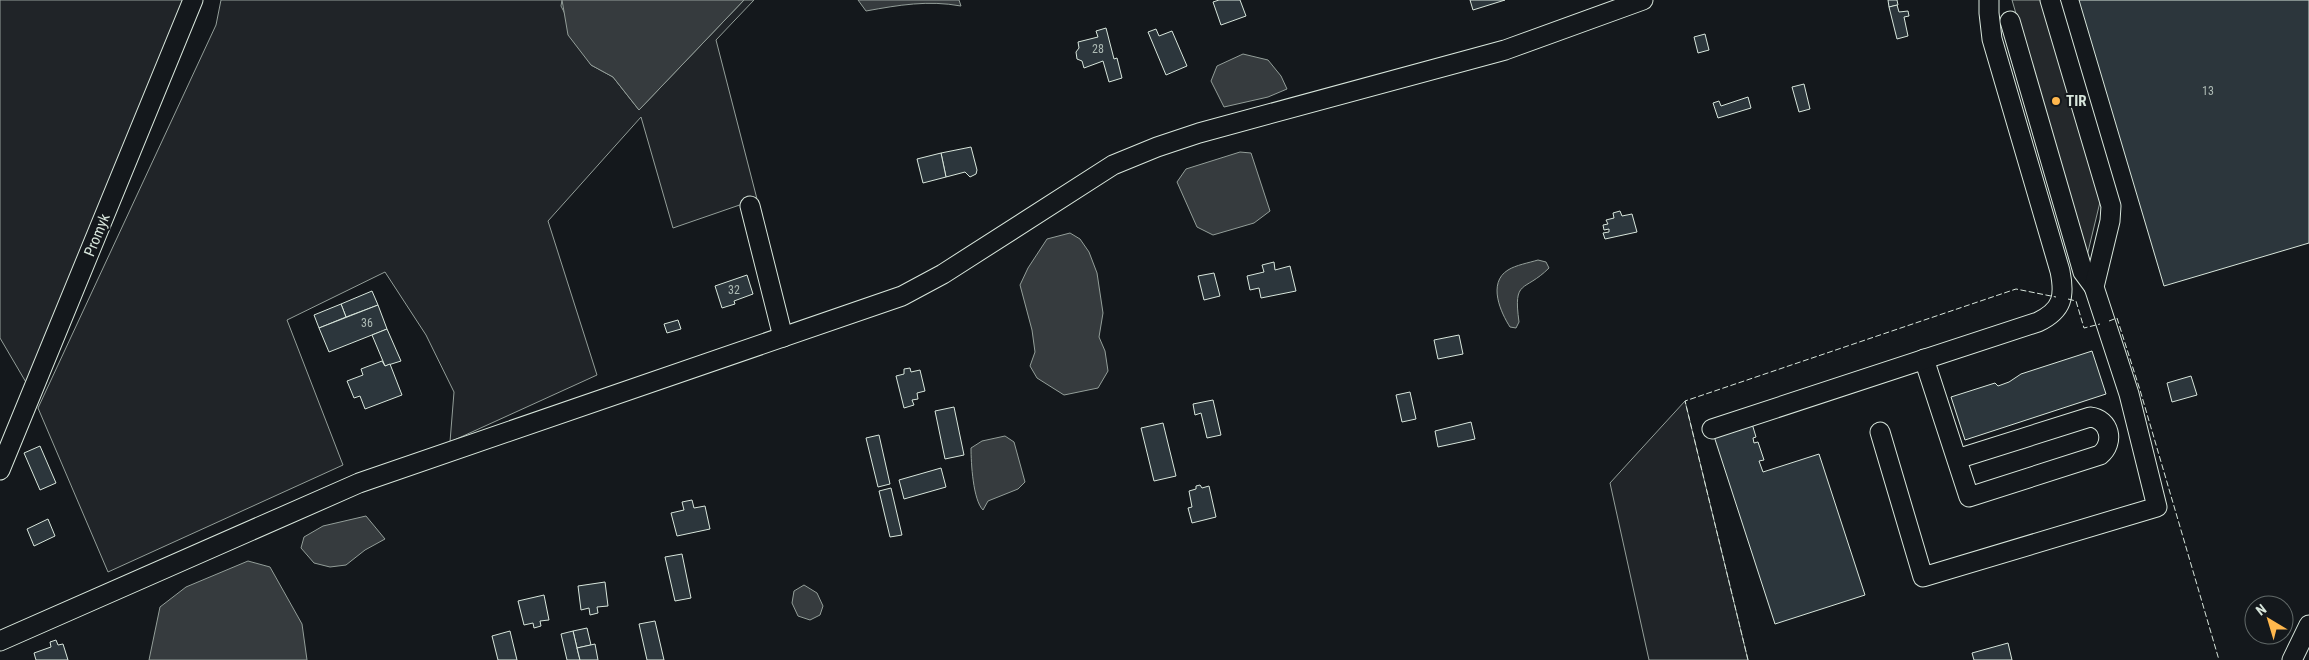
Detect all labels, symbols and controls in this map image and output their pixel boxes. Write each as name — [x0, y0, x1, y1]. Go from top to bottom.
house number: 28 — [1092, 42, 1104, 56]
house number: 13 — [2202, 84, 2214, 98]
place label: TIR — [2066, 92, 2087, 110]
marker: TIR — [2050, 95, 2062, 107]
street label: Promyk — [80, 211, 114, 259]
house number: 32 — [728, 283, 740, 297]
house number: 36 — [361, 316, 373, 330]
north arrow — [2244, 595, 2294, 645]
text: N — [2253, 601, 2269, 619]

